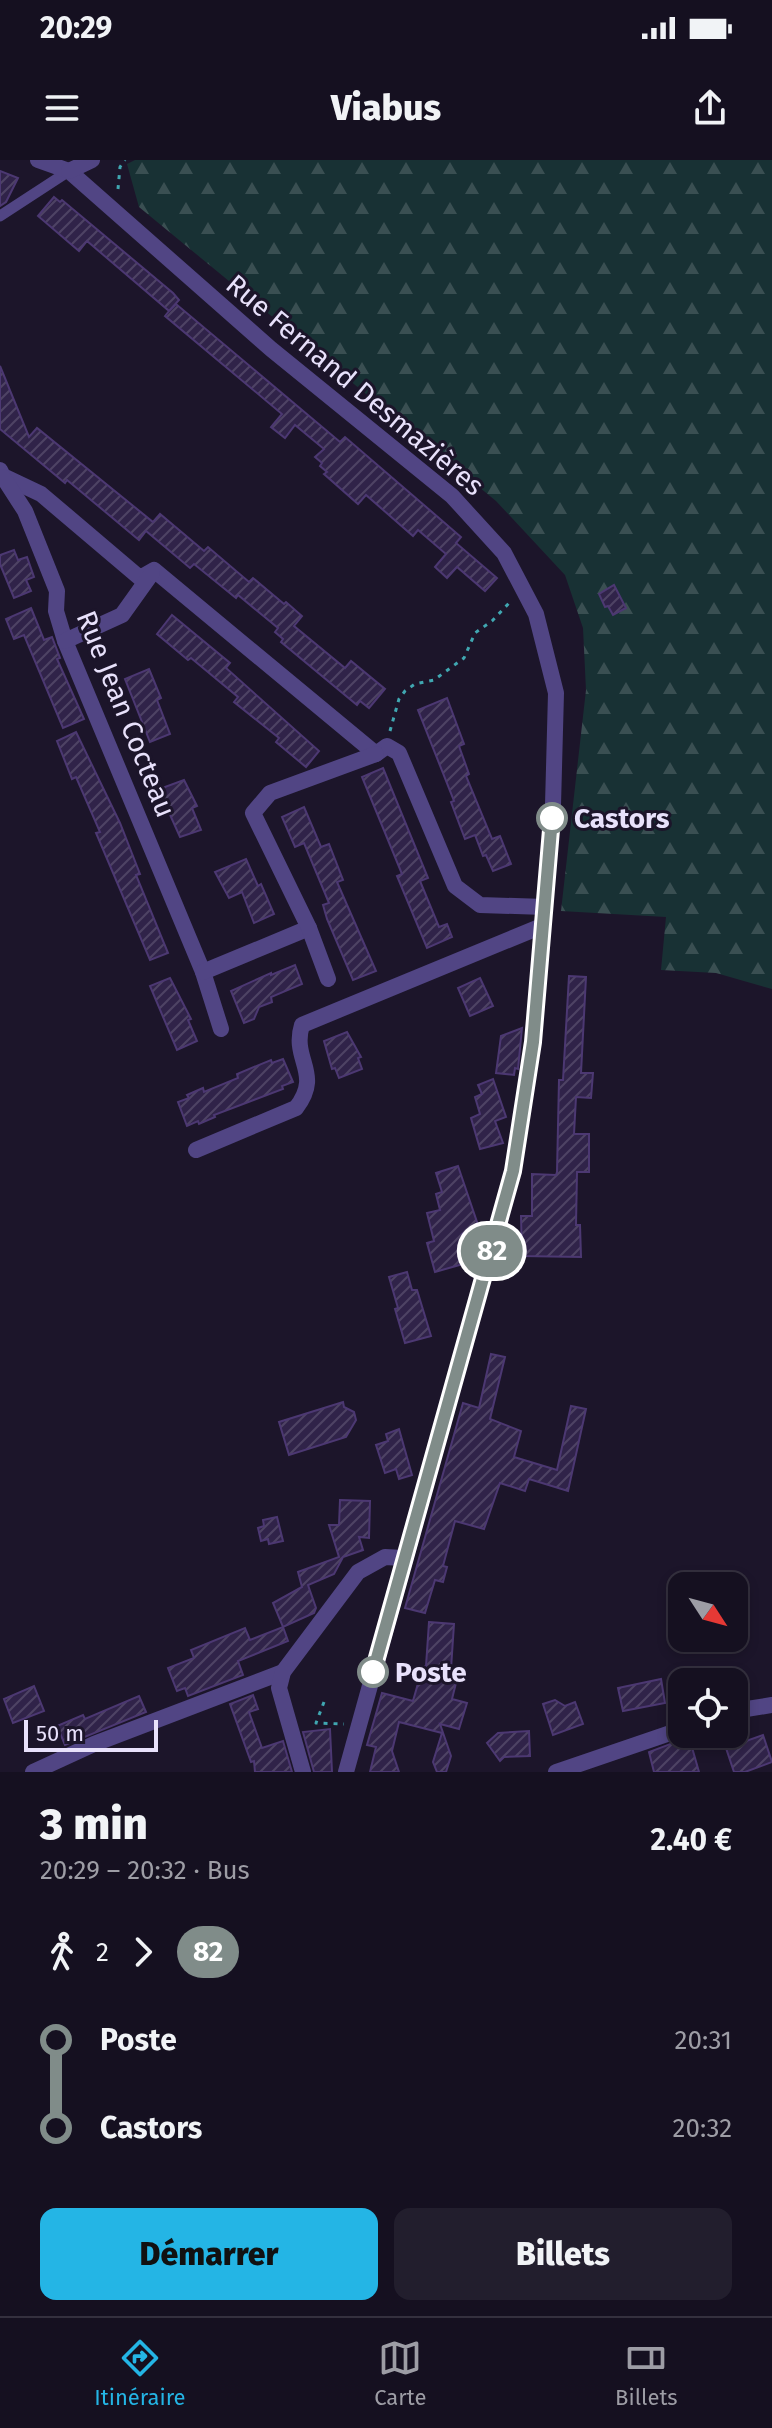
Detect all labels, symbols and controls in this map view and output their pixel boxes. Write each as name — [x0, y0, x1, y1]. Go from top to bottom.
text: 20:29 — [40, 10, 112, 46]
icon: menu — [40, 86, 84, 130]
text: Viabus — [331, 86, 441, 130]
icon: share — [688, 86, 732, 130]
street label: Rue Fernand Desmazières — [219, 268, 491, 502]
street label: Rue Jean Cocteau — [70, 606, 182, 822]
place label: Castors — [574, 802, 669, 835]
marker: Castors — [537, 803, 567, 833]
line badge: 82 — [456, 1225, 528, 1277]
text: 82 — [477, 1234, 507, 1267]
north arrow — [668, 1572, 748, 1652]
map controls — [668, 1572, 748, 1748]
place label: Poste — [395, 1656, 467, 1689]
marker: Poste — [358, 1657, 388, 1687]
button: locate — [668, 1668, 748, 1748]
scale bar — [24, 1716, 158, 1752]
text: 50 m — [36, 1720, 84, 1747]
text: 3 min — [40, 1798, 148, 1851]
text: 2.40 € — [651, 1822, 732, 1858]
text: 20:29 – 20:32 · Bus — [40, 1855, 250, 1886]
icon: walk — [40, 1930, 84, 1974]
icon: forward — [121, 1930, 165, 1974]
text: 82 — [193, 1935, 223, 1968]
text: 2 — [96, 1937, 109, 1968]
text: Poste — [100, 2022, 177, 2058]
text: 20:31 — [675, 2025, 732, 2056]
text: Castors — [100, 2110, 202, 2146]
text: 20:32 — [673, 2113, 732, 2144]
button: Démarrer — [40, 2208, 378, 2300]
button: Billets — [394, 2208, 732, 2300]
tab: Itinéraire — [94, 2336, 186, 2411]
tab: Carte — [374, 2336, 426, 2411]
tab: Billets — [615, 2336, 678, 2411]

